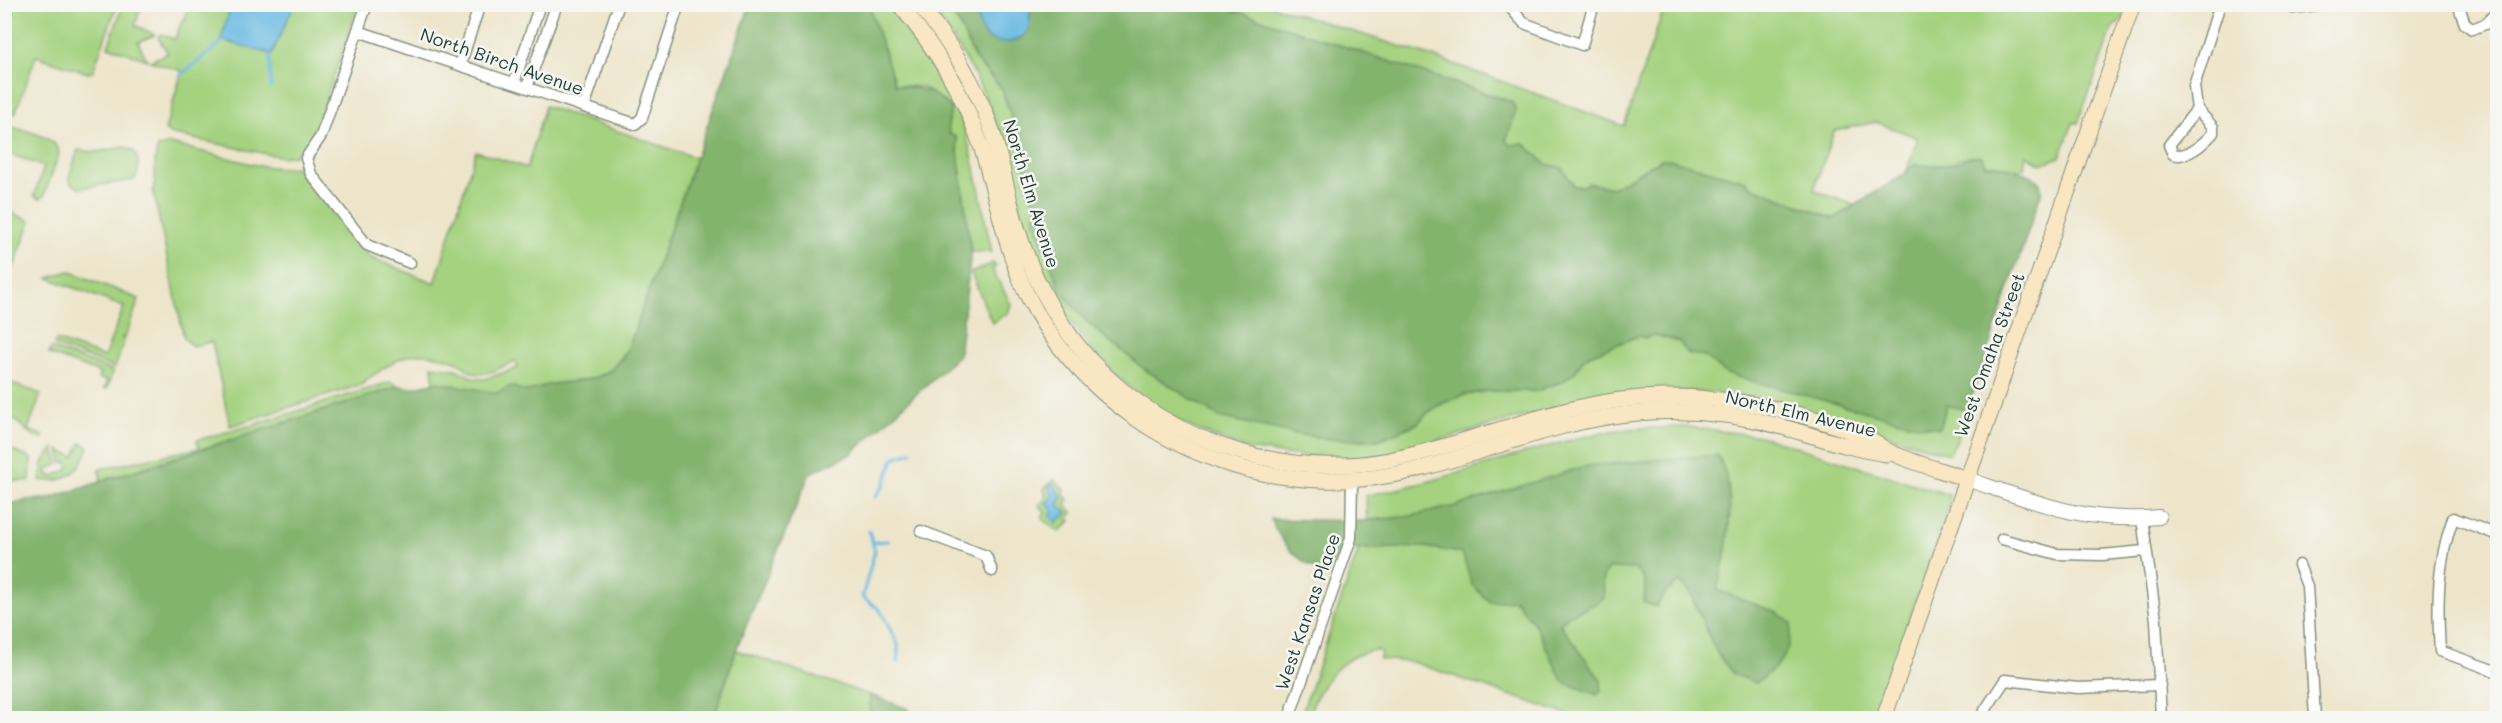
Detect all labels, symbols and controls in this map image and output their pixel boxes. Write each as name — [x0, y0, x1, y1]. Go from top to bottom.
street label: North Birch Avenue — [417, 22, 587, 100]
street label: North Elm Avenue — [998, 117, 1066, 271]
street label: West Omaha Street — [1948, 269, 2030, 440]
street label: North Elm Avenue — [1723, 384, 1879, 442]
street label: West Kansas Place — [1269, 530, 1345, 693]

